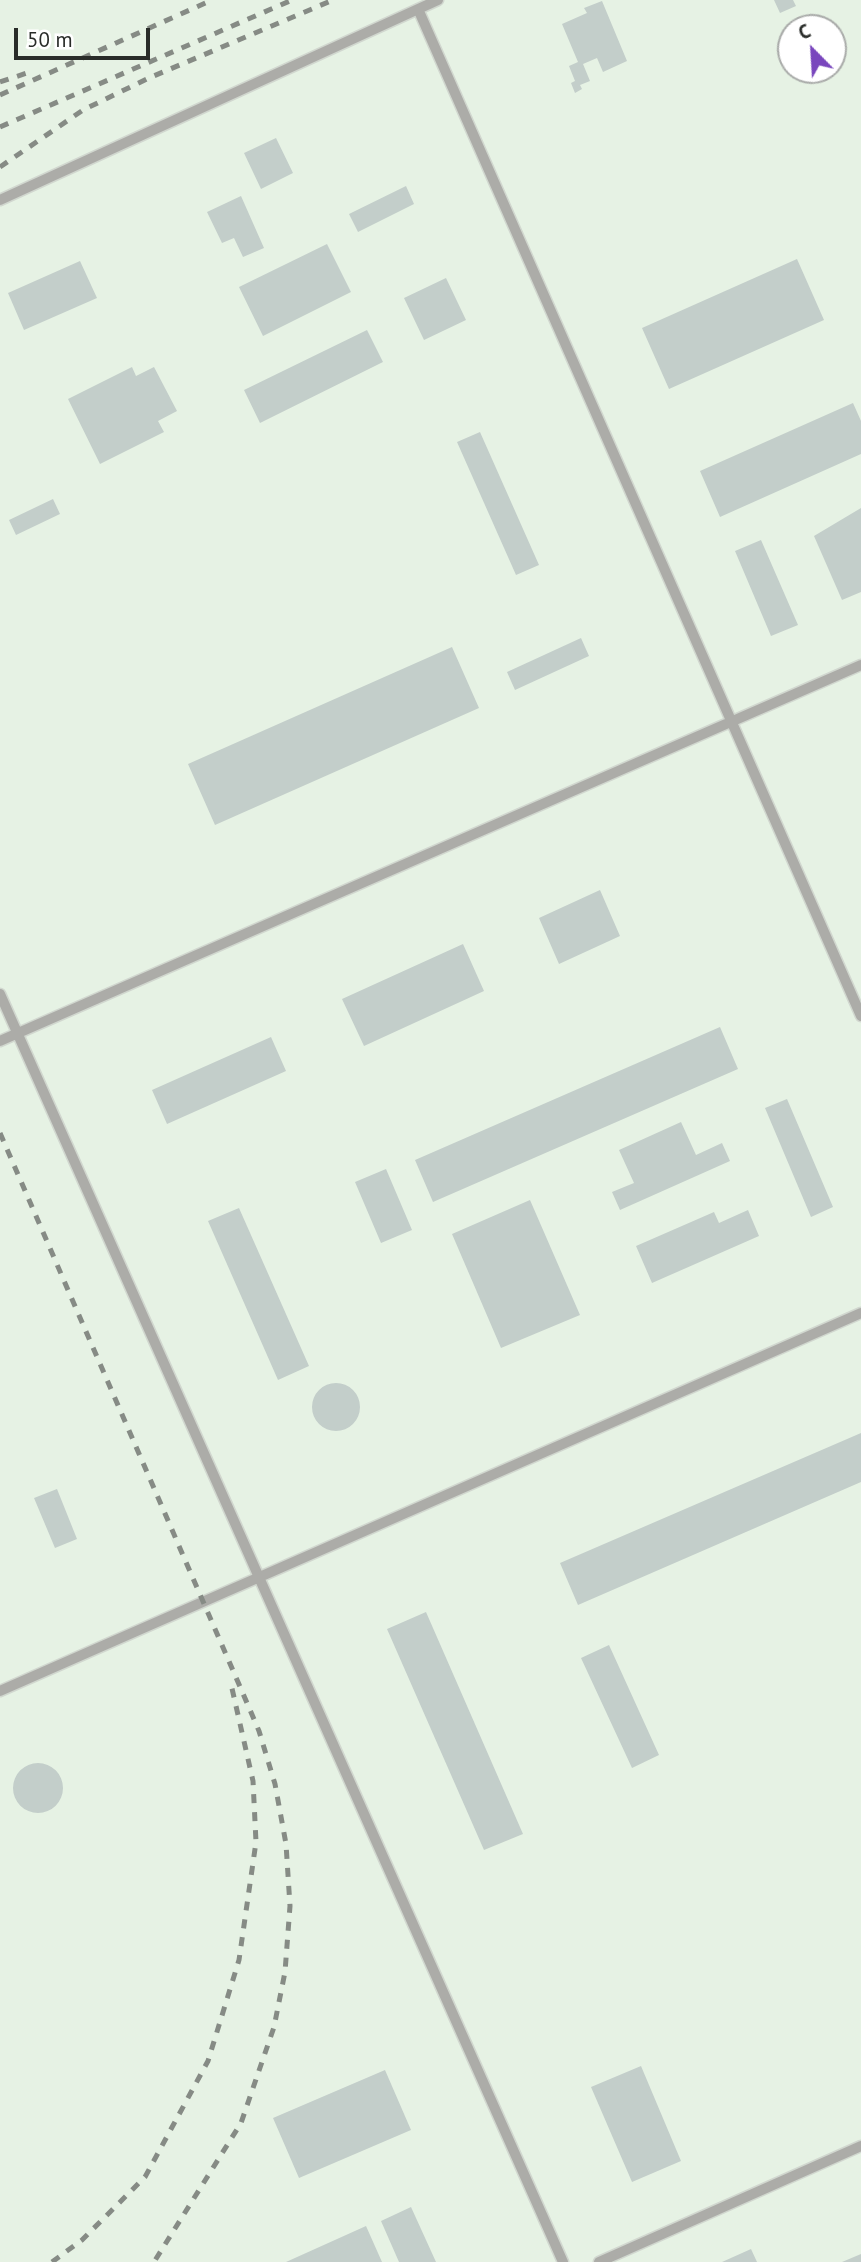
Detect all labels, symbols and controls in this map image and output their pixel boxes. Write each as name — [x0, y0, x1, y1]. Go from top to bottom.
scale bar — [18, 14, 154, 58]
north arrow — [777, 14, 847, 84]
text: С — [795, 19, 814, 45]
text: 50 m — [27, 26, 73, 53]

